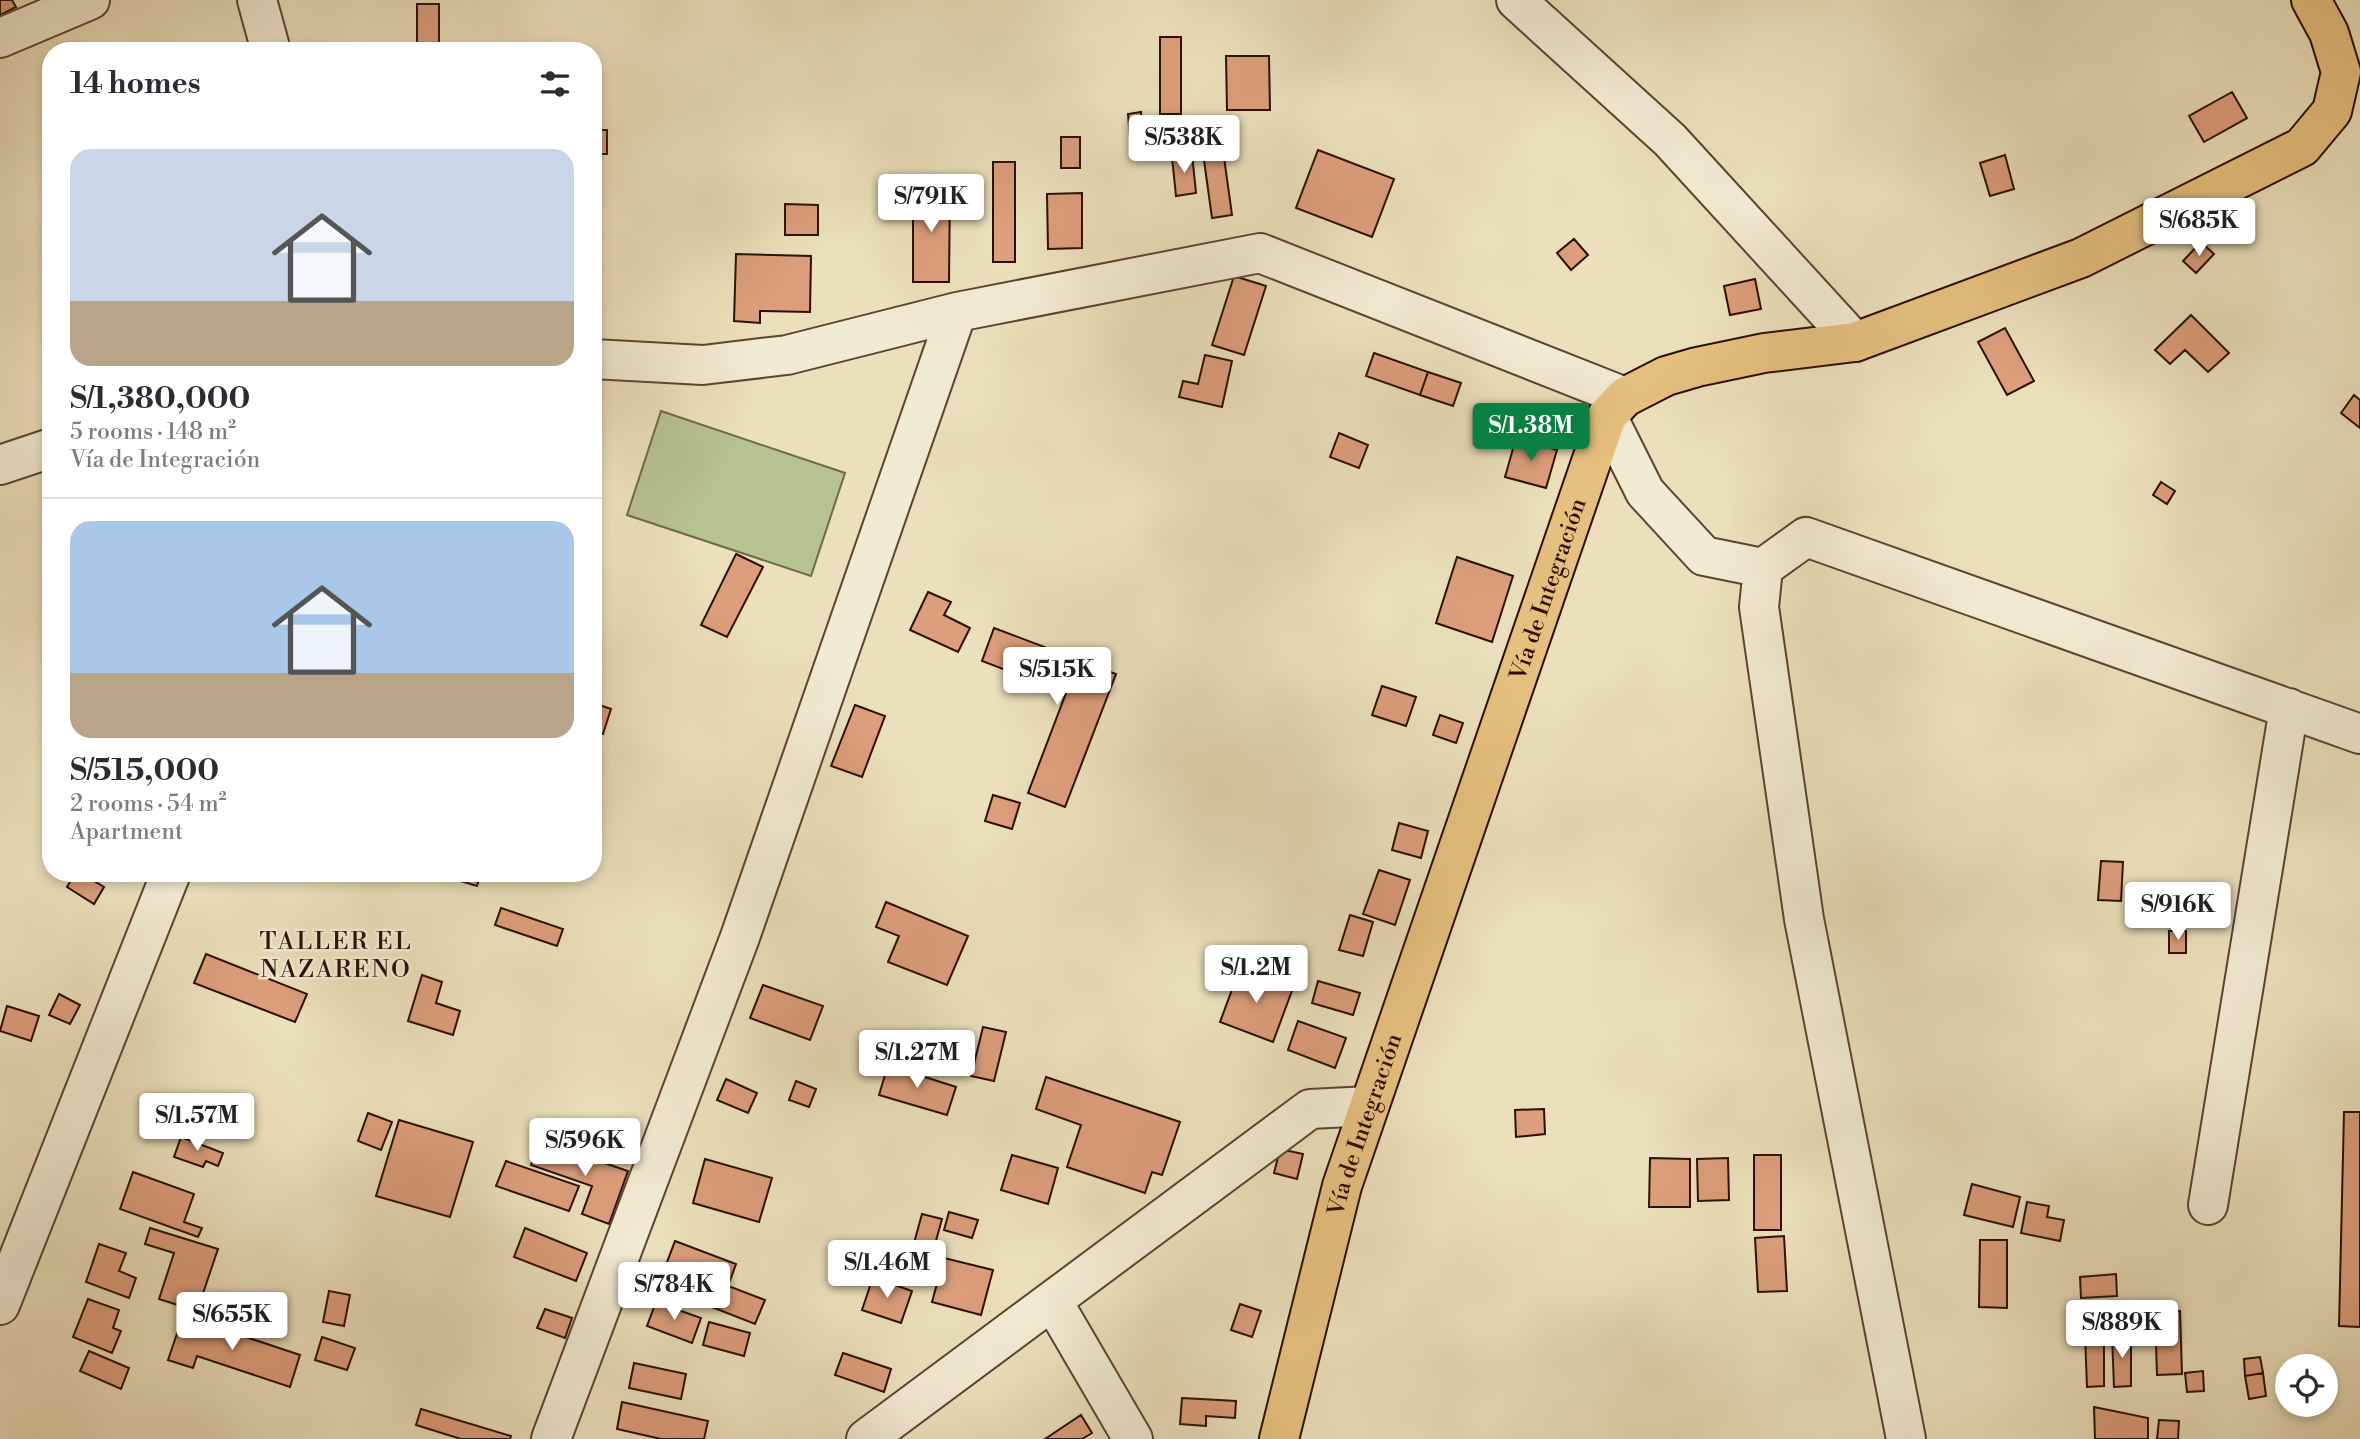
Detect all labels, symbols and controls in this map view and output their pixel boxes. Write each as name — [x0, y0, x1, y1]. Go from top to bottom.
text: 14 homes — [70, 65, 201, 103]
icon: filters — [536, 65, 574, 103]
pin: S/538K — [1127, 116, 1241, 175]
text: S/538K — [1145, 124, 1223, 152]
pin: S/791K — [874, 174, 988, 234]
text: S/791K — [894, 183, 968, 211]
icon: home — [259, 195, 385, 321]
pin: S/685K — [2142, 198, 2256, 258]
text: S/685K — [2159, 207, 2239, 235]
text: S/1,380,000 — [70, 380, 250, 418]
pin: S/1.38M — [1466, 404, 1596, 463]
text: S/1.38M — [1489, 412, 1573, 440]
text: 5 rooms · 148 m² — [70, 418, 236, 446]
text: Vía de Integración — [70, 446, 260, 474]
street label: Vía de Integración — [1504, 495, 1593, 685]
icon: home — [259, 567, 385, 693]
pin: S/515K — [1000, 648, 1114, 707]
text: S/515K — [1019, 656, 1095, 684]
text: S/515,000 — [70, 752, 219, 790]
text: 2 rooms · 54 m² — [70, 790, 227, 818]
text: Apartment — [70, 818, 183, 846]
pin: S/916K — [2121, 883, 2235, 942]
text: S/916K — [2141, 891, 2215, 919]
district label: TALLER EL NAZARENO — [259, 927, 413, 985]
pin: S/1.2M — [1199, 946, 1313, 1005]
text: S/1.2M — [1221, 954, 1291, 982]
pin: S/1.27M — [852, 1030, 982, 1090]
street label: Vía de Integración — [1322, 1030, 1409, 1220]
text: S/1.27M — [875, 1039, 959, 1067]
pin: S/1.57M — [132, 1094, 262, 1153]
text: S/1.57M — [155, 1102, 239, 1130]
pin: S/596K — [528, 1118, 642, 1178]
text: S/596K — [545, 1127, 625, 1155]
pin: S/1.46M — [822, 1240, 952, 1300]
text: S/1.46M — [844, 1249, 930, 1277]
pin: S/784K — [617, 1262, 731, 1322]
text: S/784K — [634, 1271, 714, 1299]
pin: S/655K — [175, 1292, 289, 1352]
pin: S/889K — [2065, 1300, 2179, 1360]
text: S/655K — [192, 1301, 272, 1329]
text: S/889K — [2082, 1309, 2162, 1337]
map controls — [2275, 1354, 2338, 1417]
button: locate — [2275, 1354, 2338, 1417]

